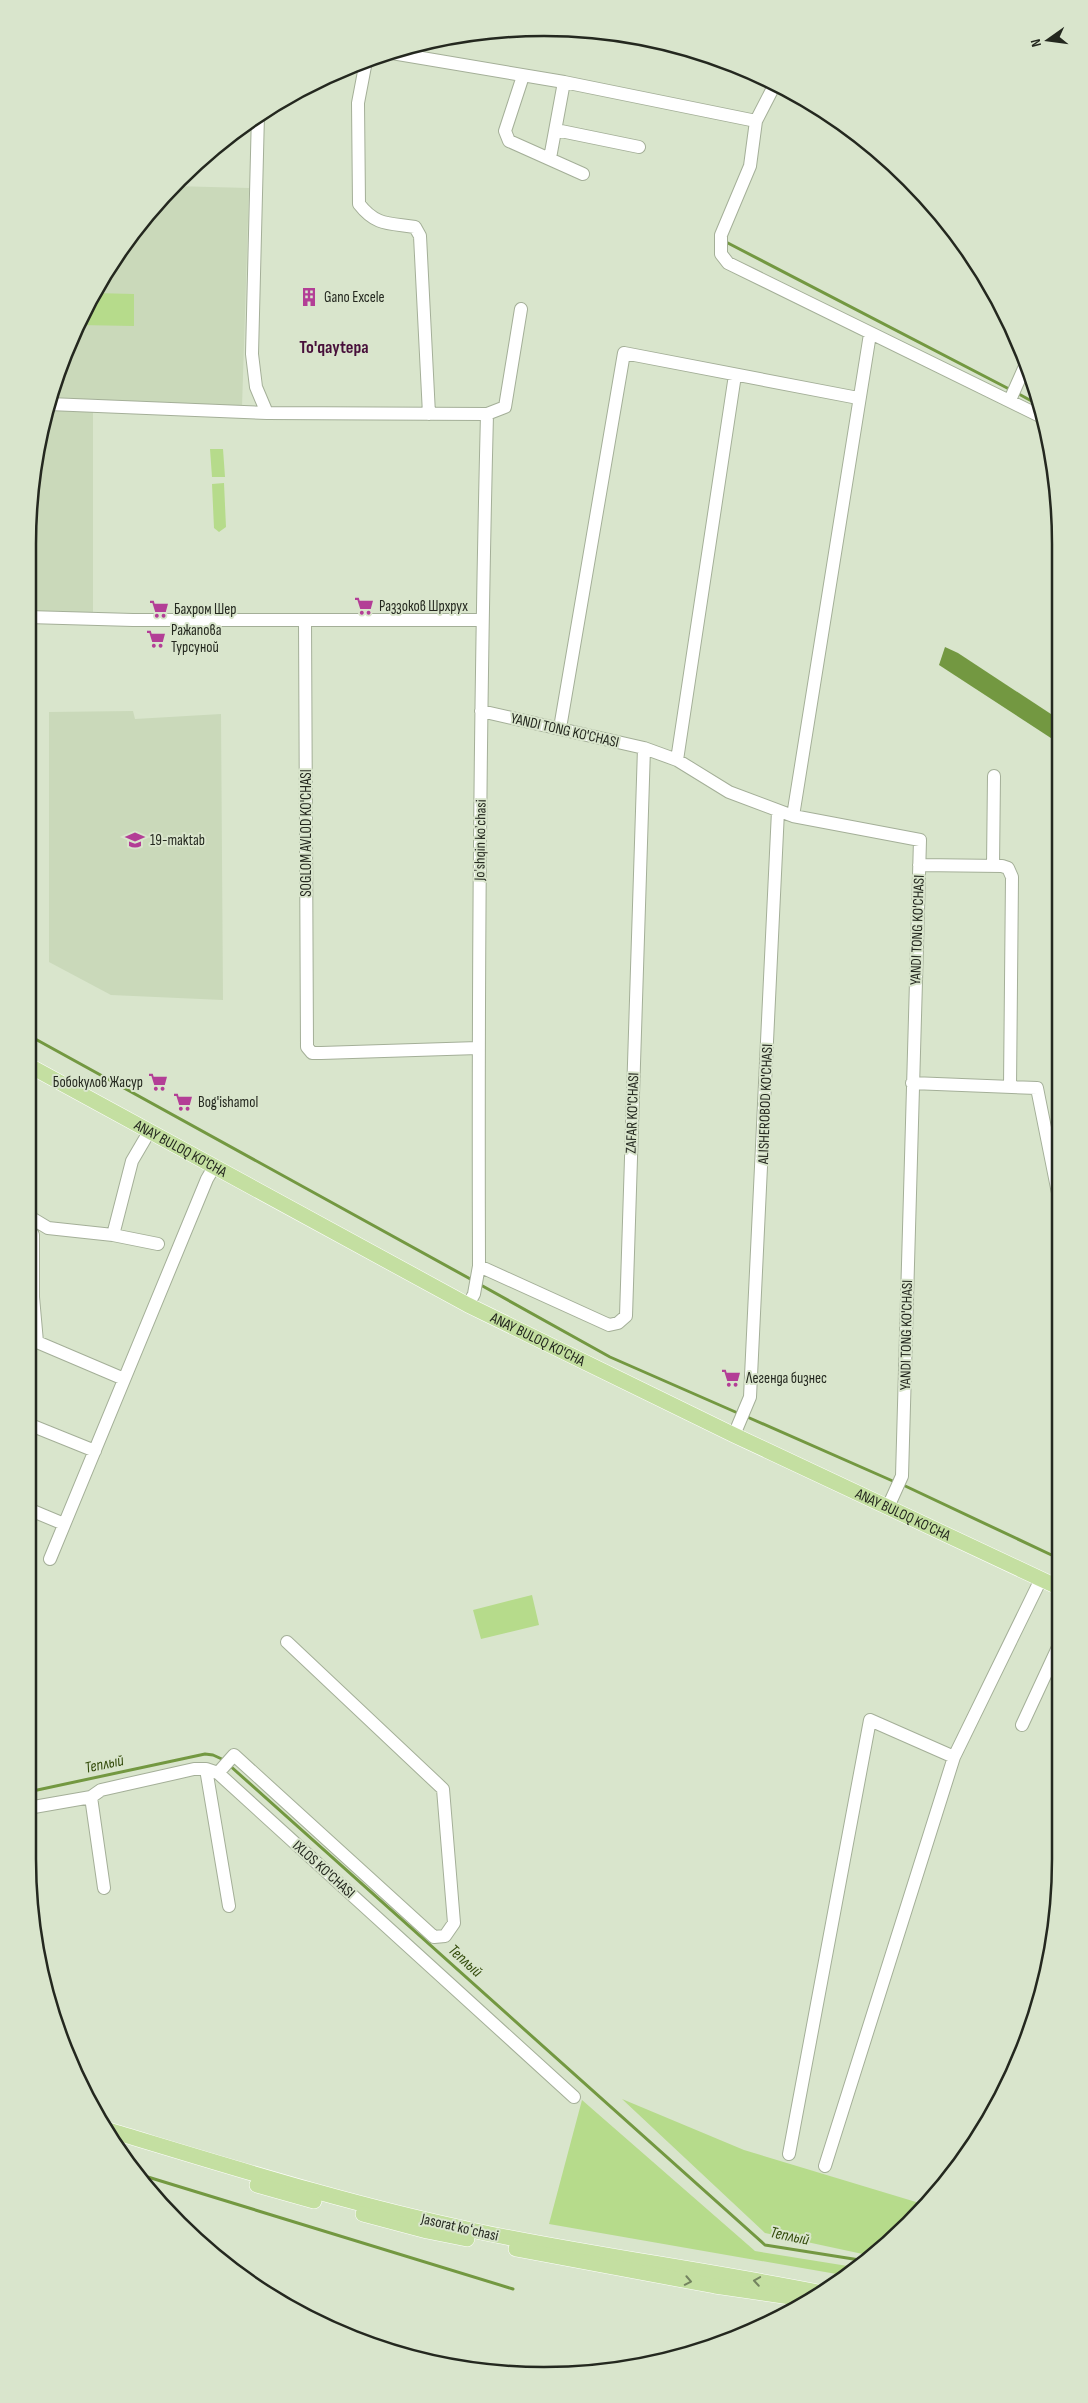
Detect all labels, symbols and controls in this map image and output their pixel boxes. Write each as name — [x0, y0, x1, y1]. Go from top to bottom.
north arrow — [1023, 15, 1073, 65]
text: N — [1027, 37, 1045, 49]
building icon: Gano Excele — [298, 286, 320, 308]
place label: Gano Excele — [324, 288, 385, 307]
district label: To'qaytepa — [299, 337, 369, 358]
supermarket icon: Раззоков Шрхрух — [353, 595, 375, 617]
place label: Раззоков Шрхрух — [379, 597, 468, 616]
supermarket icon: Бахром Шер — [148, 598, 170, 620]
place label: Бахром Шер — [174, 600, 237, 619]
place label: Ражапова Турсуной — [171, 621, 222, 657]
supermarket icon: Ражапова Турсуной — [145, 628, 167, 650]
street label: YANDI TONG KO'CHASI — [509, 709, 621, 752]
street label: SOGLOM AVLOD KO'CHASI — [297, 769, 316, 897]
street label: Joʼshqin koʼchasi — [470, 799, 491, 882]
school or university icon: 19-maktab — [124, 829, 146, 851]
place label: 19-maktab — [150, 831, 205, 850]
street label: YANDI TONG KO'CHASI — [906, 875, 929, 985]
street label: ALISHEROBOD KO'CHASI — [754, 1044, 777, 1166]
supermarket icon: Бобокулов Жасур — [147, 1071, 169, 1093]
street label: ZAFAR KO'CHASI — [622, 1072, 643, 1154]
place label: Бобокулов Жасур — [53, 1073, 143, 1092]
supermarket icon: Bog'ishamol — [172, 1091, 194, 1113]
place label: Bog'ishamol — [198, 1093, 258, 1112]
street label: ANAY BULOQ KO'CHA — [130, 1115, 231, 1182]
street label: YANDI TONG KO'CHASI — [896, 1280, 917, 1390]
street label: ANAY BULOQ KO'CHA — [486, 1308, 589, 1371]
supermarket icon: Легенда бизнес — [720, 1367, 742, 1389]
place label: Легенда бизнес — [745, 1369, 827, 1388]
street label: ANAY BULOQ KO'CHA — [851, 1484, 954, 1545]
water label: Теплый — [83, 1751, 126, 1778]
street label: IXLOS KO'CHASI — [288, 1836, 359, 1902]
water label: Теплый — [444, 1941, 486, 1982]
street label: Jasorat koʻchasi — [418, 2209, 501, 2246]
water label: Теплый — [769, 2223, 811, 2250]
one-way arrow — [684, 2276, 692, 2286]
one-way arrow — [753, 2276, 762, 2286]

